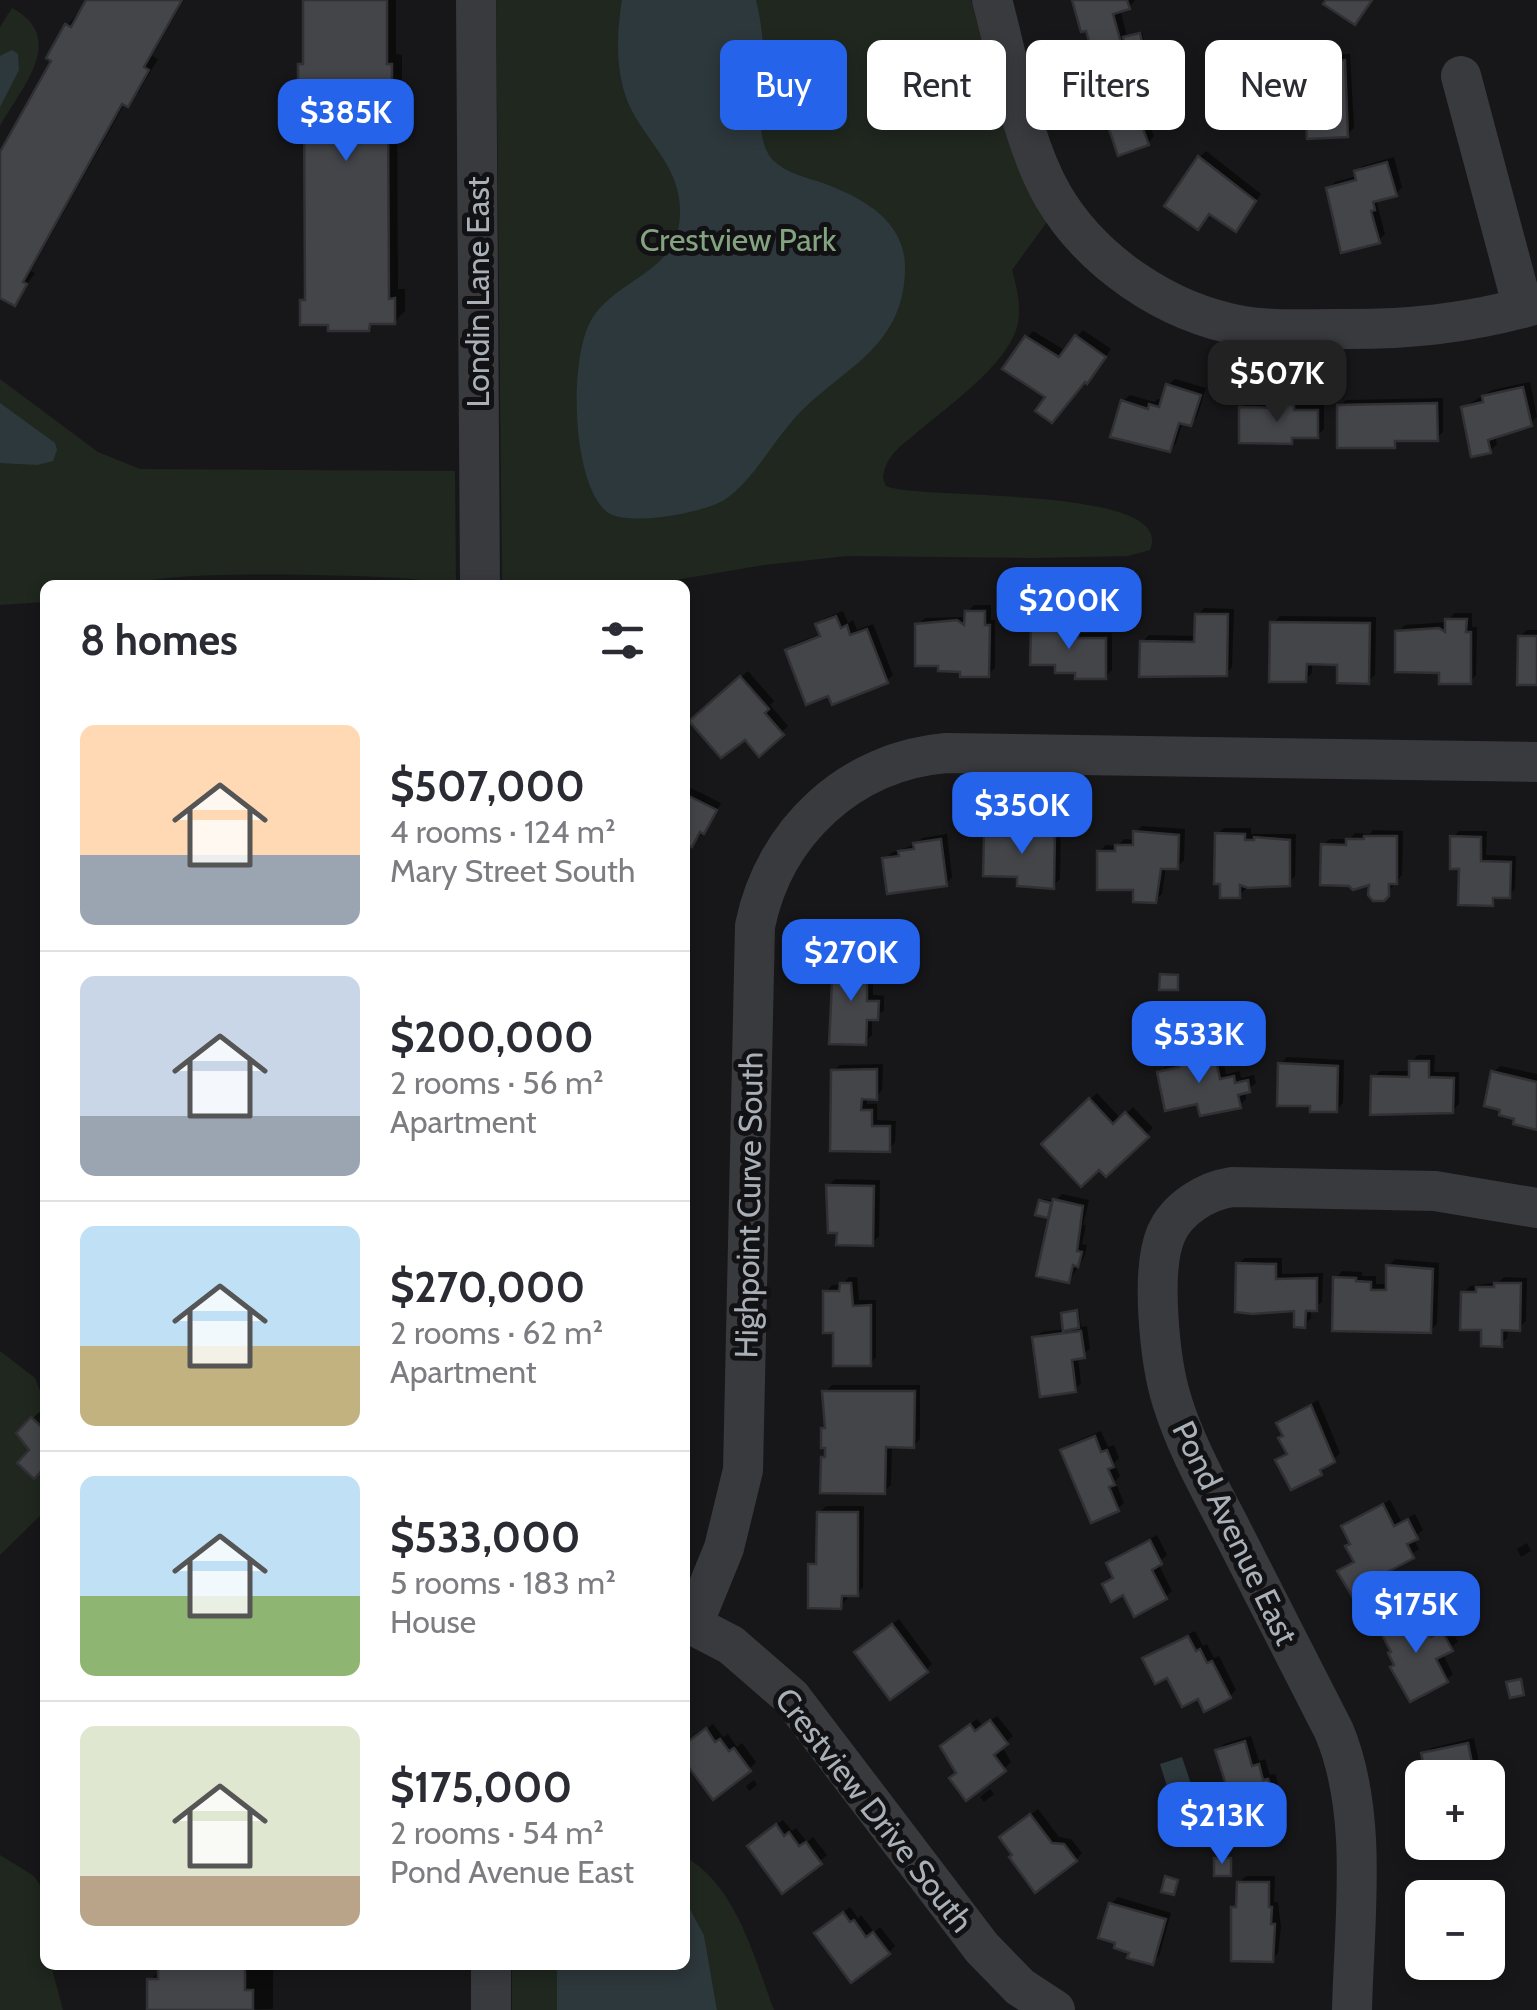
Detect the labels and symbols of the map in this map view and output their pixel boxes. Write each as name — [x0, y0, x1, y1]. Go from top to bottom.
pin: $385K — [276, 79, 416, 164]
street label: Londin Lane East — [458, 176, 497, 407]
park label: Crestview Park — [640, 220, 837, 259]
pin: $507K — [1207, 340, 1347, 425]
pin: $200K — [999, 567, 1139, 652]
pin: $350K — [952, 772, 1092, 857]
pin: $270K — [781, 919, 921, 1004]
pin: $533K — [1129, 1001, 1269, 1086]
street label: Highpoint Curve South — [726, 1051, 771, 1359]
street label: Pond Avenue East — [1164, 1415, 1307, 1651]
pin: $175K — [1346, 1571, 1486, 1656]
street label: Crestview Drive South — [767, 1680, 982, 1940]
pin: $213K — [1152, 1782, 1292, 1867]

